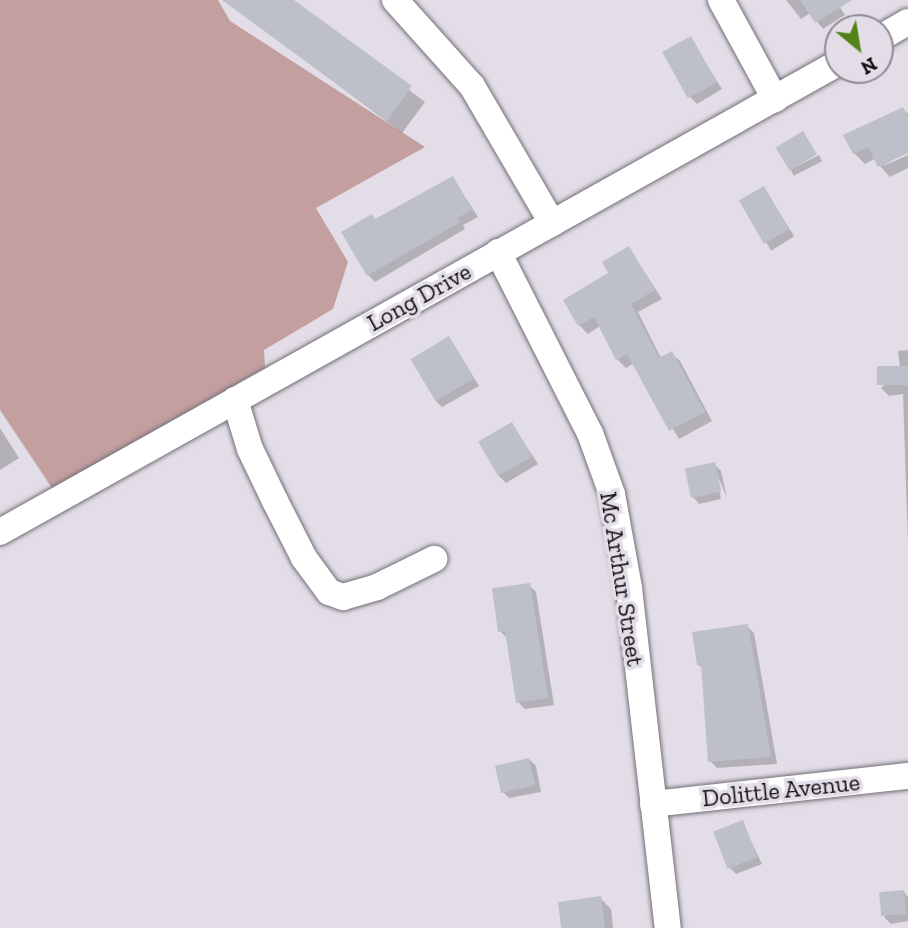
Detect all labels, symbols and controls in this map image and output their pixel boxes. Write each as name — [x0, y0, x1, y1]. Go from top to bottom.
north arrow — [824, 14, 894, 84]
text: N — [857, 52, 881, 79]
street label: Long Drive — [362, 257, 476, 337]
street label: Mc Arthur Street — [594, 489, 650, 669]
street label: Dolittle Avenue — [700, 767, 862, 813]

